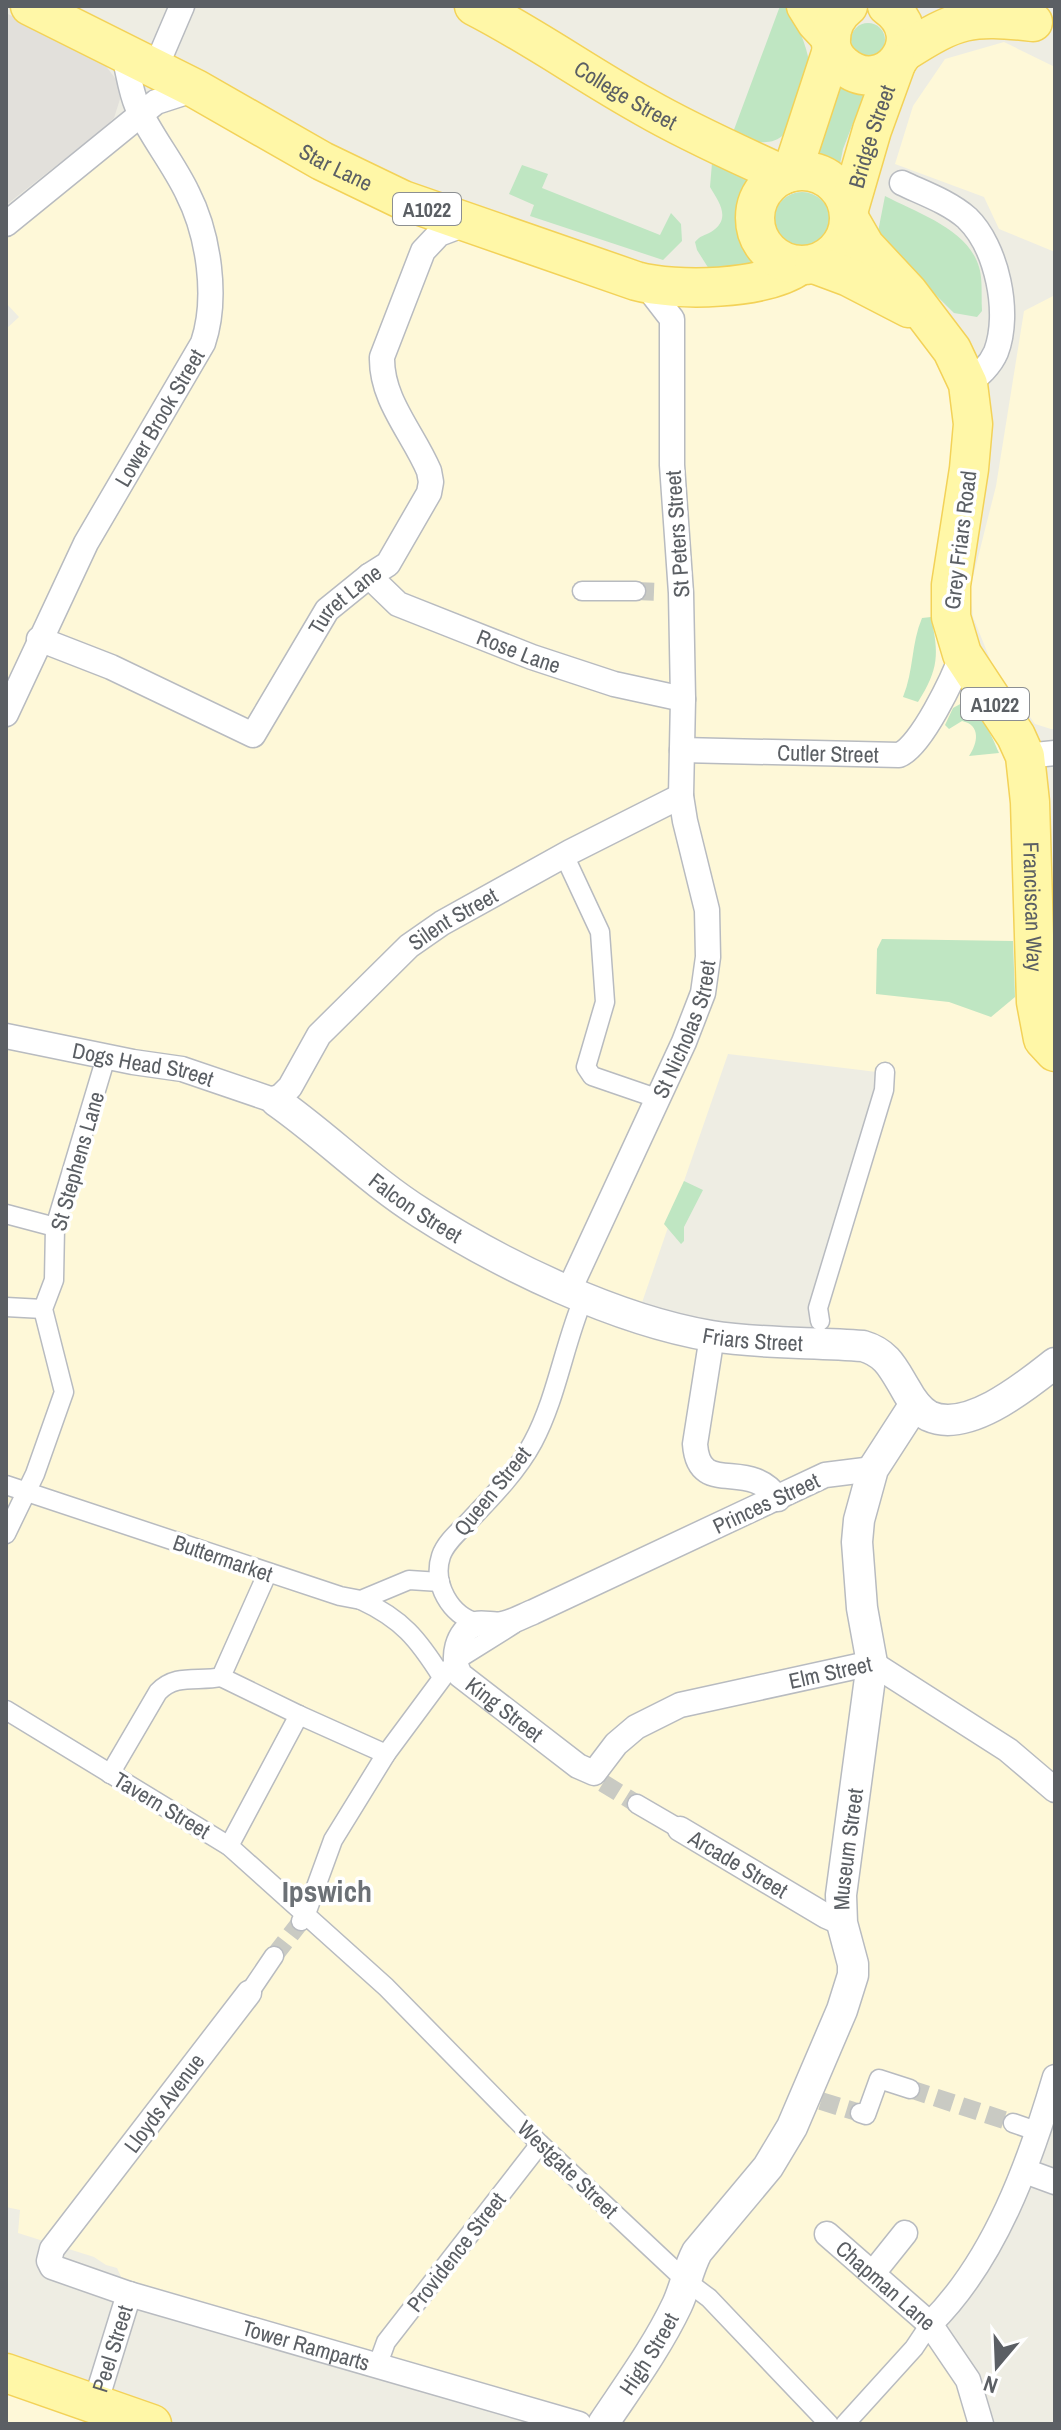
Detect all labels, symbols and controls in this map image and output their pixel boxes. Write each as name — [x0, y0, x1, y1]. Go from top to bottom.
street label: College Street — [568, 53, 682, 137]
street label: Bridge Street — [841, 81, 902, 191]
street label: Star Lane — [294, 136, 378, 198]
road number: A1022 — [393, 193, 461, 225]
street label: Lower Brook Street — [107, 343, 211, 492]
street label: St Peters Street — [658, 469, 696, 599]
street label: Grey Friars Road — [937, 469, 983, 611]
street label: Turret Lane — [301, 557, 387, 640]
street label: Rose Lane — [472, 622, 564, 680]
road number: A1022 — [961, 688, 1029, 720]
street label: Cutler Street — [777, 737, 879, 770]
street label: Franciscan Way — [1016, 841, 1050, 972]
street label: Silent Street — [402, 880, 503, 957]
street label: St Nicholas Street — [645, 958, 722, 1103]
street label: Dogs Head Street — [70, 1035, 218, 1094]
street label: St Stephens Lane — [43, 1088, 111, 1234]
street label: Falcon Street — [363, 1166, 468, 1250]
street label: Friars Street — [700, 1320, 803, 1358]
street label: Queen Street — [447, 1440, 537, 1542]
street label: Princes Street — [708, 1465, 824, 1541]
street label: Buttermarket — [169, 1527, 277, 1589]
street label: Elm Street — [786, 1648, 875, 1696]
street label: King Street — [459, 1670, 549, 1749]
street label: Tavern Street — [108, 1764, 216, 1846]
street label: Museum Street — [826, 1786, 870, 1911]
street label: Arcade Street — [682, 1822, 794, 1905]
district label: Ipswich — [282, 1871, 372, 1911]
street label: Lloyds Avenue — [117, 2047, 211, 2159]
street label: Westgate Street — [511, 2113, 625, 2225]
street label: Providence Street — [400, 2186, 512, 2318]
street label: Chapman Lane — [829, 2233, 942, 2337]
street label: Peel Street — [85, 2301, 140, 2396]
street label: High Street — [612, 2308, 686, 2401]
street label: Tower Ramparts — [239, 2312, 373, 2378]
north arrow — [957, 2326, 1037, 2406]
text: N — [979, 2369, 1002, 2401]

